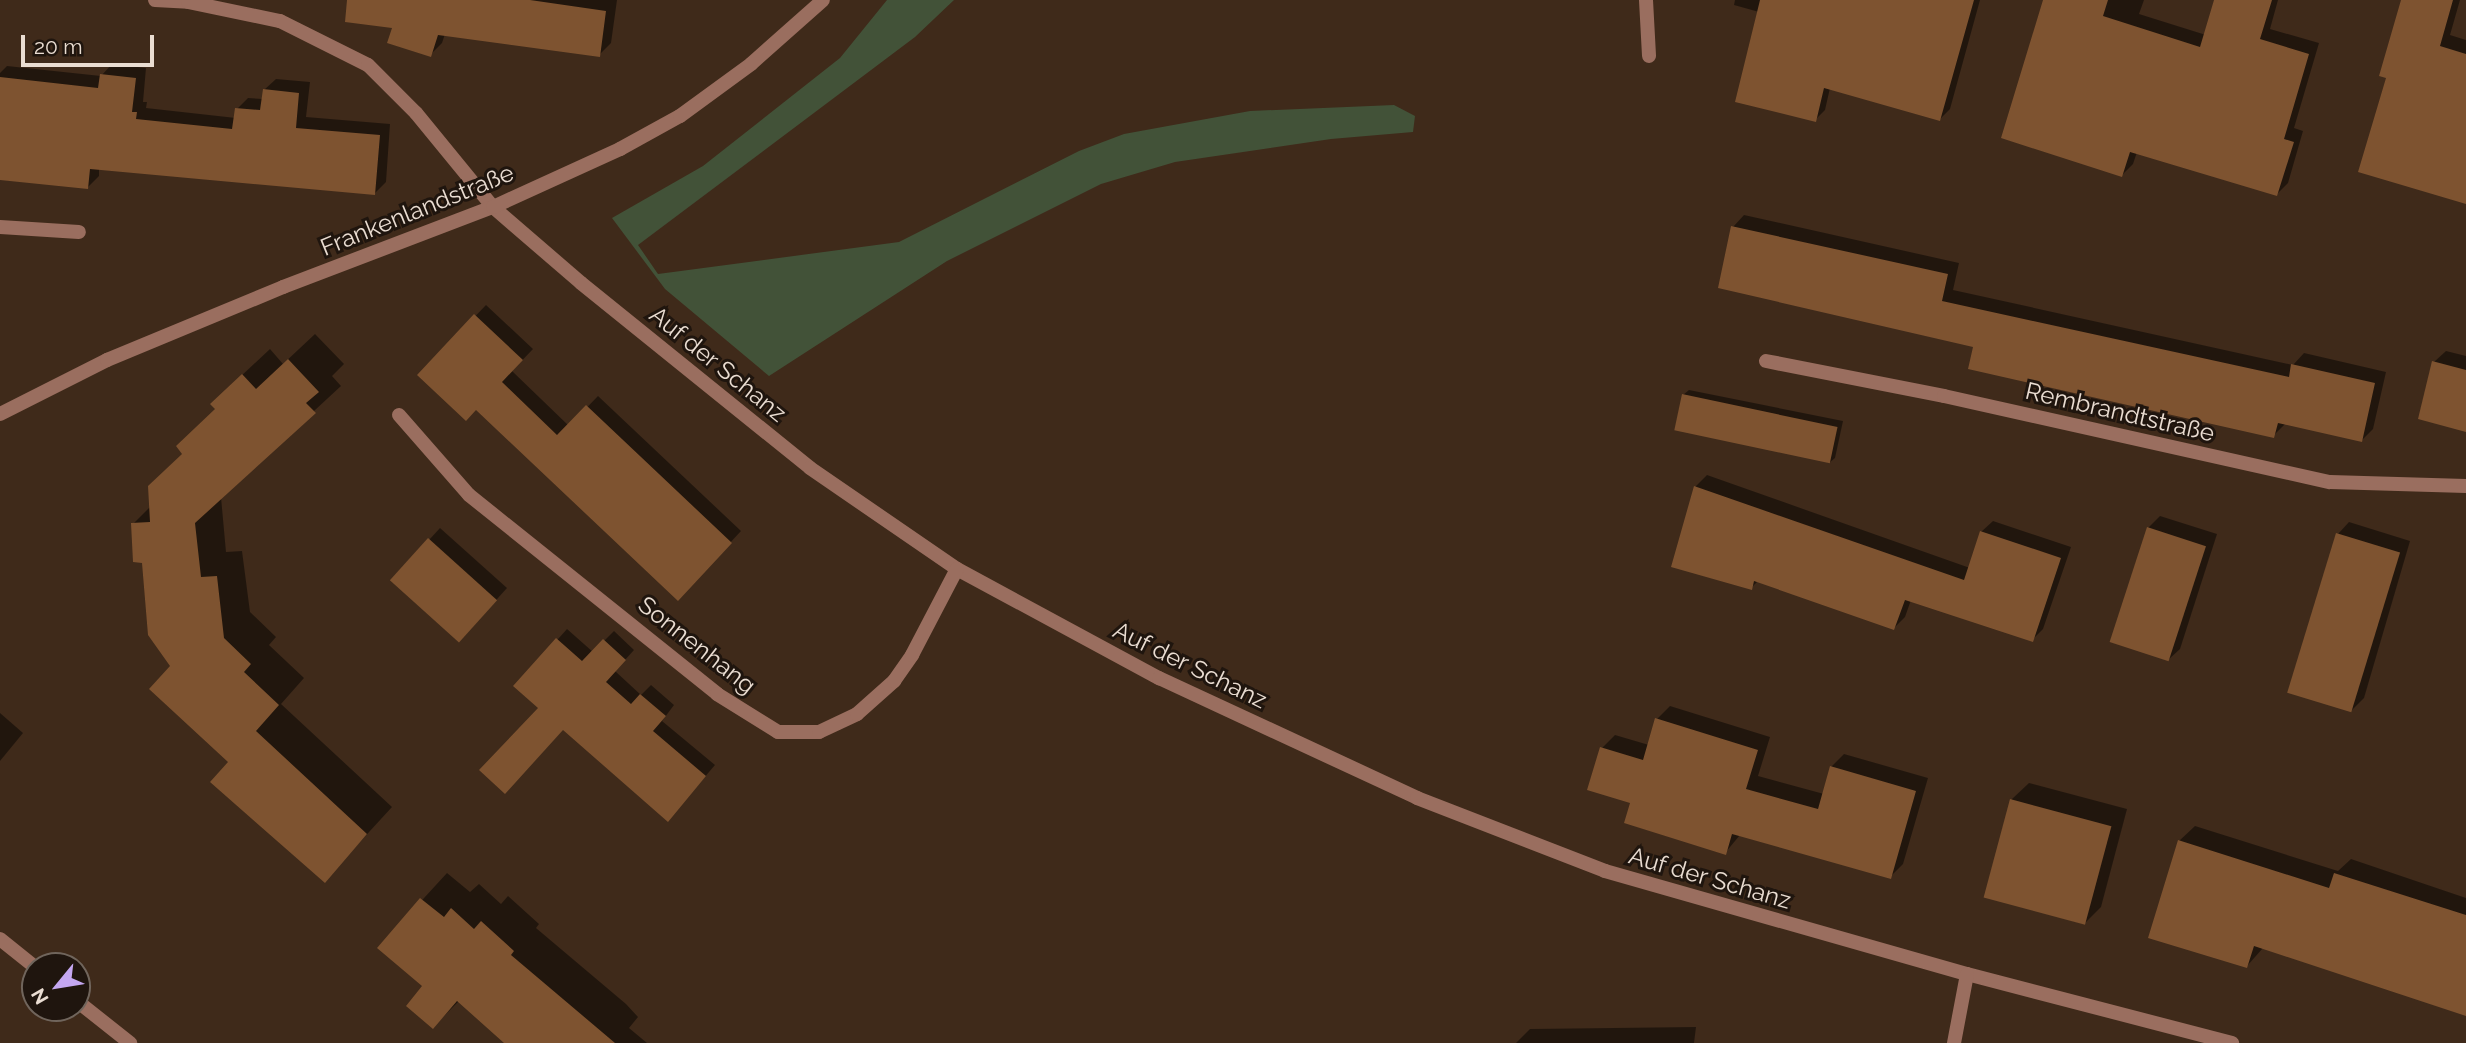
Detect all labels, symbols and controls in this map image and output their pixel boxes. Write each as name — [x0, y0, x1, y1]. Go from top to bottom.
scale bar — [24, 21, 158, 65]
text: 20 m — [34, 34, 82, 59]
street label: Frankenlandstraße — [316, 158, 518, 262]
street label: Auf der Schanz — [643, 300, 793, 428]
street label: Rembrandtstraße — [2023, 376, 2217, 448]
street label: Sonnenhang — [633, 590, 761, 700]
street label: Auf der Schanz — [1108, 615, 1272, 715]
street label: Auf der Schanz — [1625, 841, 1795, 915]
north arrow — [21, 952, 91, 1022]
text: N — [26, 985, 53, 1008]

